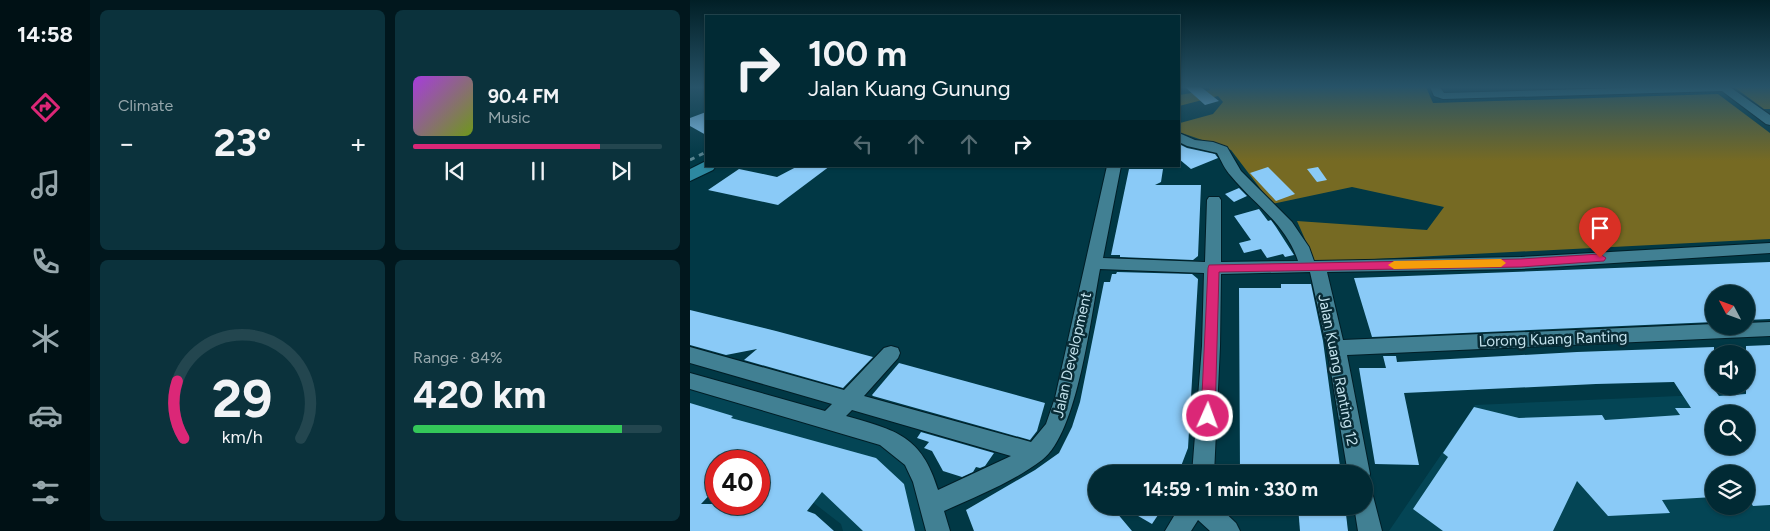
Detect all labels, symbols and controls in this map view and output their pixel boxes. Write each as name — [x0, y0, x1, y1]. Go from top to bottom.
text: 14:58 — [17, 21, 73, 48]
text: 100 m — [808, 33, 907, 75]
icon: right — [725, 35, 790, 100]
text: Jalan Kuang Gunung — [808, 75, 1011, 102]
text: 90.4 FM — [488, 85, 559, 108]
icon: directions — [28, 90, 63, 125]
text: Climate — [118, 96, 173, 115]
text: Music — [488, 108, 530, 127]
text: 23° — [214, 120, 271, 166]
text: − — [118, 126, 135, 160]
text: + — [350, 126, 367, 160]
icon: left — [849, 130, 877, 158]
icon: ahead — [902, 130, 930, 158]
icon: ahead — [955, 130, 983, 158]
icon: right — [1008, 130, 1036, 158]
icon: previous — [441, 157, 469, 185]
icon: pause — [524, 157, 552, 185]
icon: next — [607, 157, 635, 185]
icon: music — [28, 167, 63, 202]
pin — [1579, 207, 1621, 258]
icon: arrive — [1586, 214, 1614, 242]
icon: phone — [28, 244, 63, 279]
north arrow — [1705, 285, 1755, 335]
map controls — [1705, 285, 1755, 515]
street label: Jalan Development — [1049, 290, 1095, 420]
street label: Jalan Kuang Ranting 12 — [1314, 292, 1362, 448]
icon: climate — [28, 321, 63, 356]
street label: Lorong Kuang Ranting — [1478, 327, 1628, 351]
button: sound — [1705, 345, 1755, 395]
text: Range · 84% — [413, 348, 503, 367]
text: 29 — [212, 368, 273, 430]
text: 420 km — [413, 372, 546, 418]
position arrow — [1181, 389, 1233, 441]
icon: car — [28, 398, 63, 433]
button: search — [1705, 405, 1755, 455]
text: km/h — [222, 426, 263, 447]
speed limit sign: 40 — [705, 450, 770, 515]
button: layers — [1705, 465, 1755, 515]
icon: filters — [28, 475, 63, 510]
text: 14:59 · 1 min · 330 m — [1143, 478, 1318, 501]

